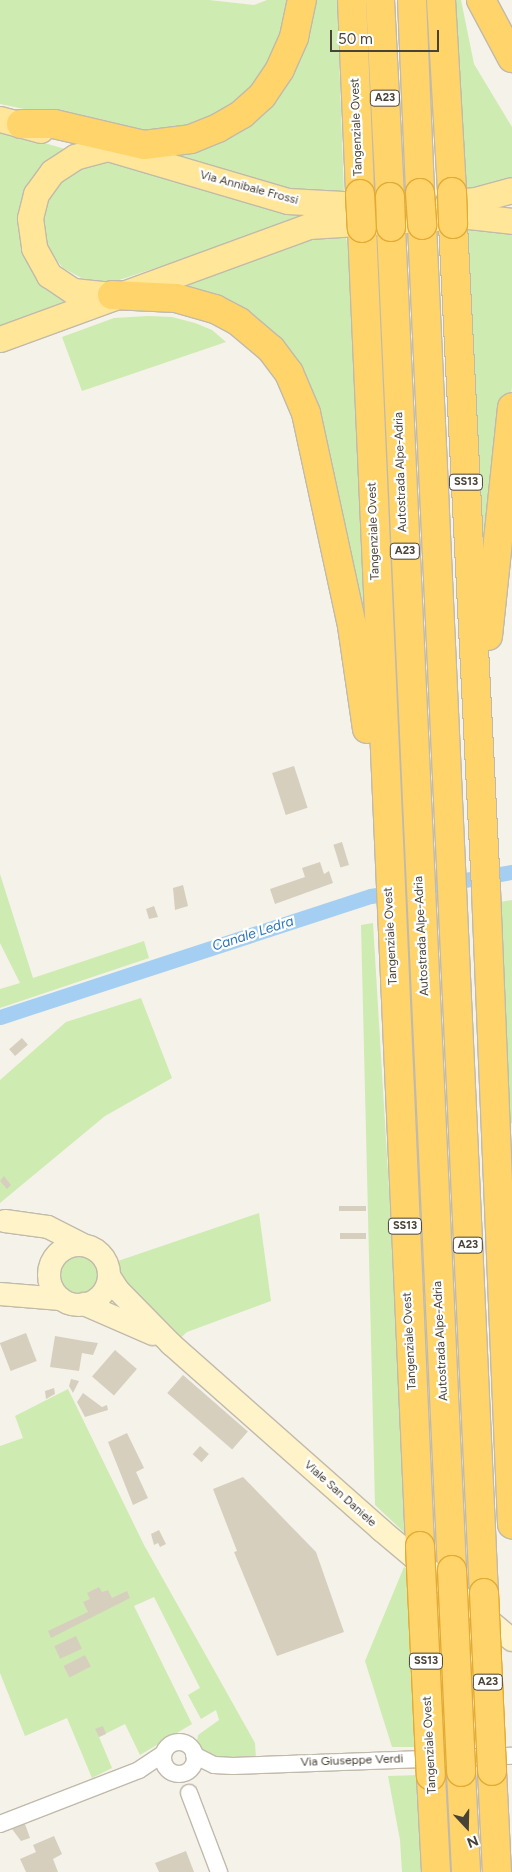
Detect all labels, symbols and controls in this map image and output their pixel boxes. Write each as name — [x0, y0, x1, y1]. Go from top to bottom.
scale bar — [332, 20, 441, 52]
text: 50 m — [338, 30, 373, 48]
street label: Tangenziale Ovest — [348, 78, 366, 176]
road number: A23 — [369, 90, 401, 106]
street label: Via Annibale Frossi — [198, 168, 300, 208]
street label: Autostrada Alpe-Adria — [392, 412, 410, 532]
road number: SS13 — [448, 474, 484, 491]
street label: Tangenziale Ovest — [365, 482, 383, 580]
road number: A23 — [389, 542, 421, 560]
street label: Autostrada Alpe-Adria — [412, 876, 432, 996]
street label: Tangenziale Ovest — [381, 887, 401, 985]
water label: Canale Ledra — [210, 913, 296, 955]
road number: SS13 — [388, 1218, 422, 1234]
road number: A23 — [452, 1236, 484, 1254]
street label: Autostrada Alpe-Adria — [431, 1281, 451, 1401]
street label: Tangenziale Ovest — [400, 1292, 420, 1390]
street label: Viale San Daniele — [301, 1458, 379, 1530]
road number: SS13 — [408, 1652, 444, 1670]
road number: A23 — [472, 1674, 504, 1690]
street label: Tangenziale Ovest — [420, 1696, 440, 1794]
street label: Via Giuseppe Verdi — [300, 1752, 404, 1770]
north arrow — [442, 1802, 492, 1852]
text: N — [464, 1832, 481, 1851]

